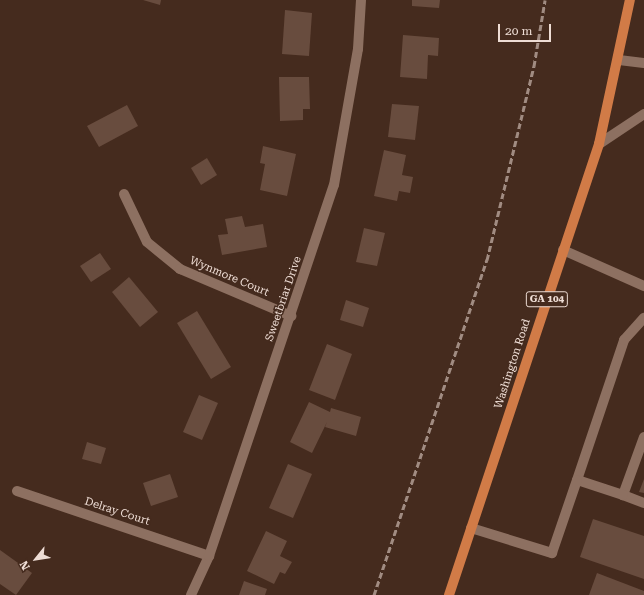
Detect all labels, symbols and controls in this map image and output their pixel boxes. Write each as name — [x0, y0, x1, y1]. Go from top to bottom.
scale bar — [500, 16, 553, 42]
text: 20 m — [505, 24, 532, 38]
street label: Wynmore Court — [187, 254, 271, 300]
street label: Sweetbriar Drive — [263, 255, 305, 343]
road number: GA 104 — [525, 291, 569, 307]
street label: Washington Road — [492, 317, 534, 411]
street label: Delray Court — [83, 495, 151, 529]
north arrow — [16, 539, 56, 579]
text: N — [17, 558, 33, 572]

